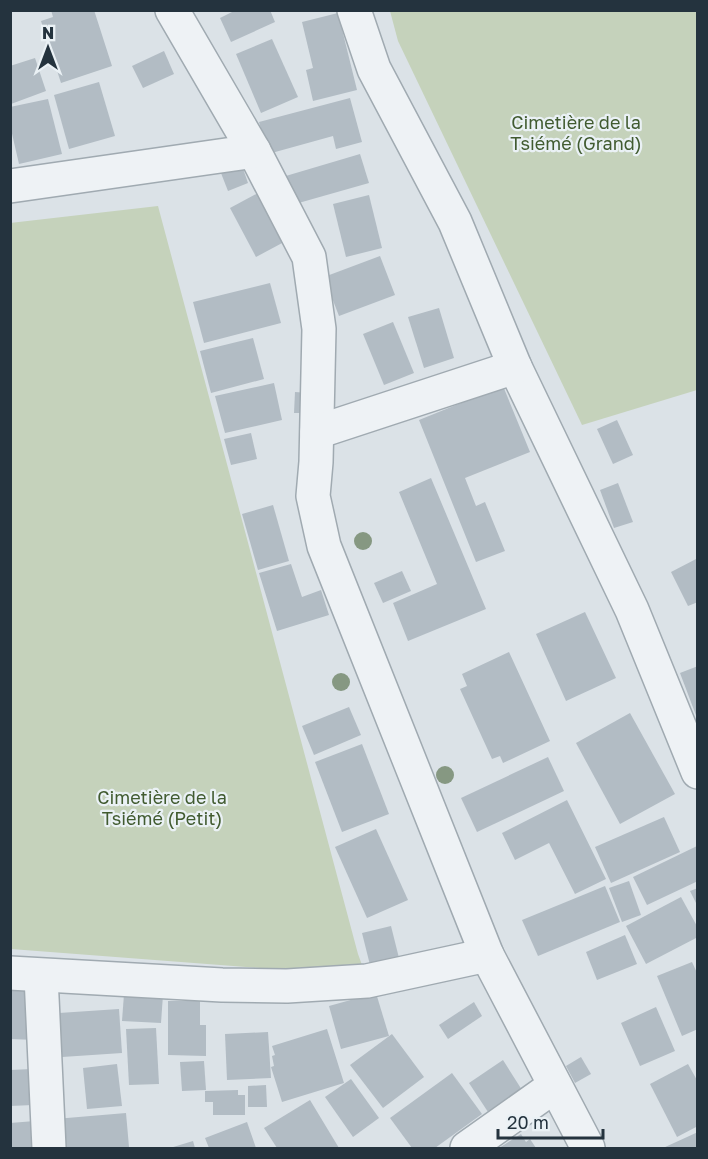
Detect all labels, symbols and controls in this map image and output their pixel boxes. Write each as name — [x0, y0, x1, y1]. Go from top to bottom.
north arrow — [18, 18, 78, 78]
text: N — [42, 23, 54, 43]
park label: Cimetière de la Tsiémé (Grand) — [510, 111, 642, 154]
park label: Cimetière de la Tsiémé (Petit) — [97, 786, 227, 829]
scale bar — [498, 1102, 603, 1140]
text: 20 m — [507, 1111, 549, 1133]

